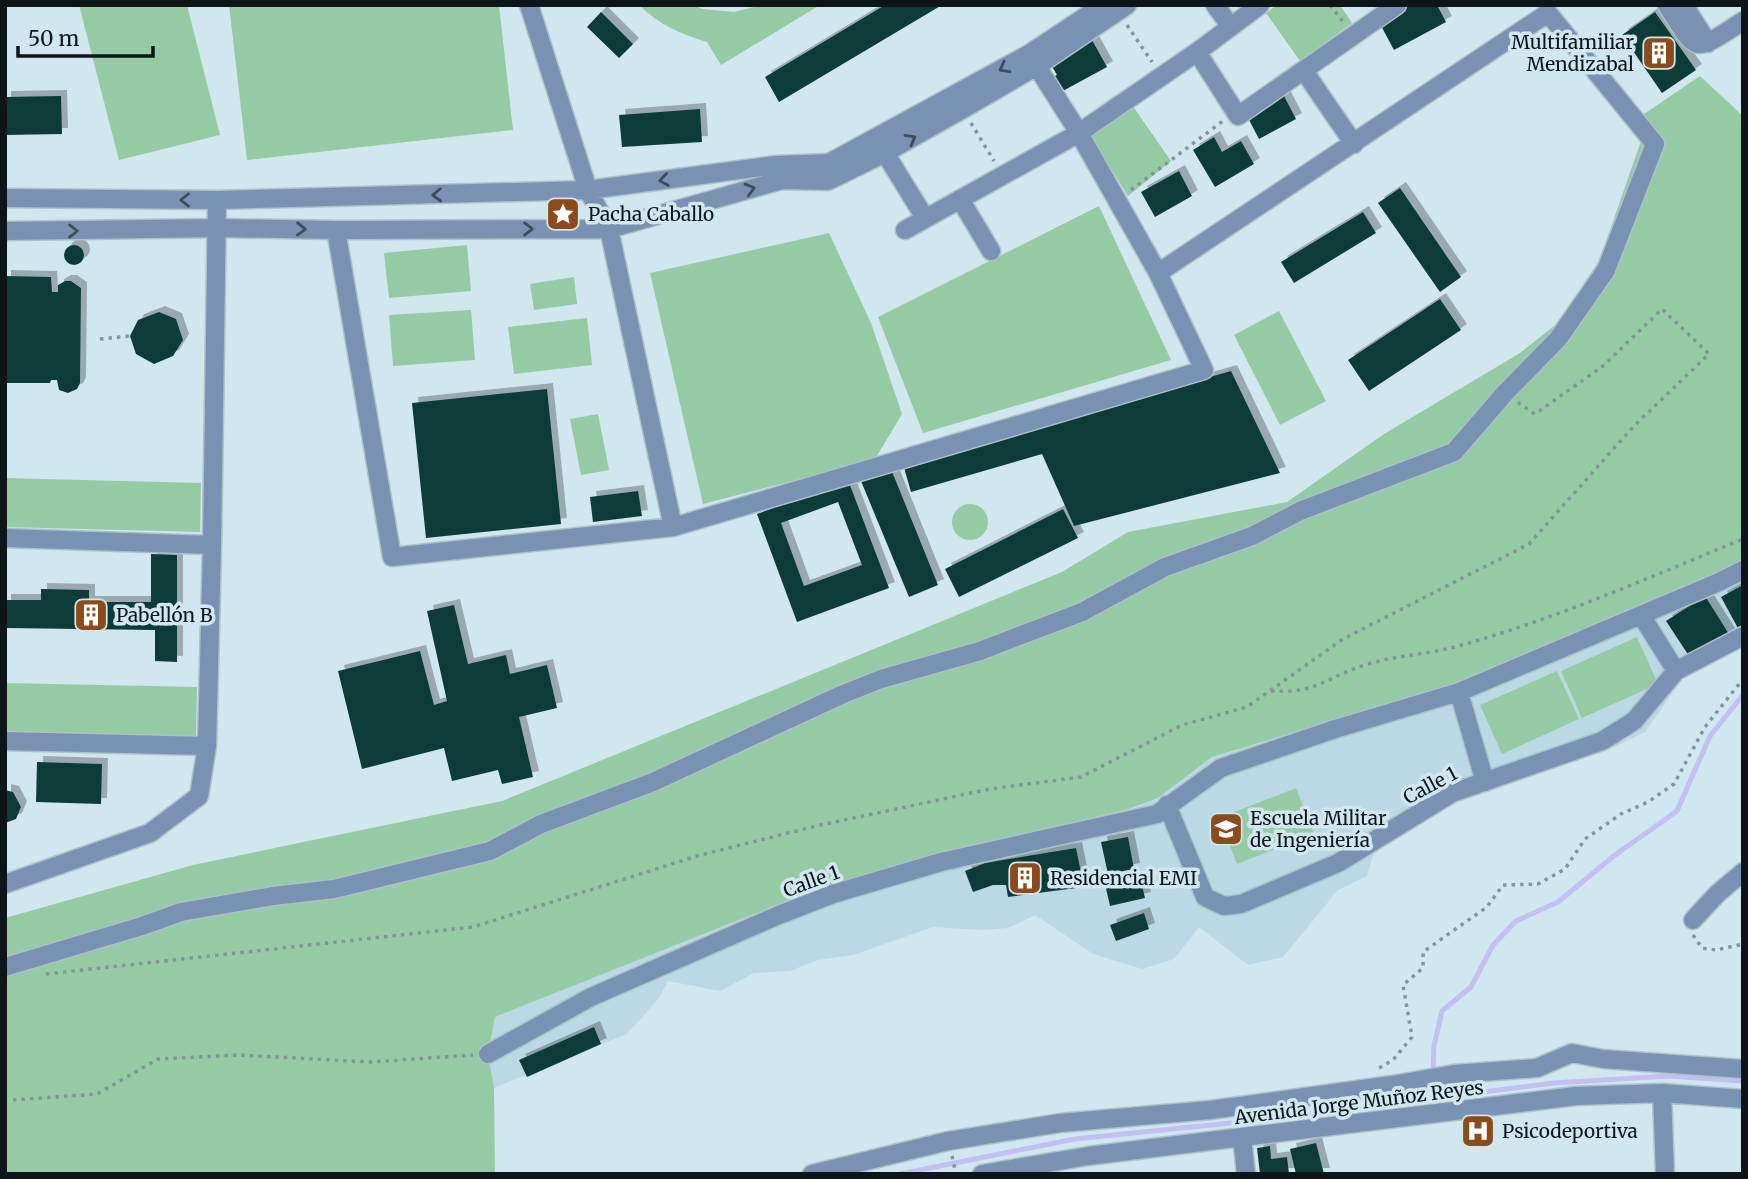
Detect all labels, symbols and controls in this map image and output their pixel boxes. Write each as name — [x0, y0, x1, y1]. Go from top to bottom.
scale bar — [18, 14, 152, 58]
text: 50 m — [28, 25, 79, 52]
place label: Multifamiliar Mendizabal — [1511, 30, 1634, 76]
building icon: Multifamiliar Mendizabal — [1640, 34, 1678, 72]
one-way arrow — [999, 60, 1012, 73]
one-way arrow — [903, 134, 916, 147]
one-way arrow — [658, 173, 669, 188]
one-way arrow — [744, 183, 756, 197]
one-way arrow — [431, 188, 442, 203]
one-way arrow — [179, 192, 190, 208]
place icon: Pacha Caballo — [544, 195, 582, 233]
place label: Pacha Caballo — [588, 202, 714, 226]
one-way arrow — [524, 221, 534, 237]
one-way arrow — [296, 222, 307, 237]
one-way arrow — [69, 223, 79, 239]
building icon: Pabellón B — [72, 596, 110, 634]
place label: Pabellón B — [116, 603, 213, 627]
street label: Calle 1 — [1399, 761, 1461, 809]
place label: Escuela Militar de Ingeniería — [1250, 806, 1387, 852]
school or university icon: Escuela Militar de Ingeniería — [1207, 810, 1245, 848]
building icon: Residencial EMI — [1006, 859, 1044, 897]
street label: Calle 1 — [780, 860, 843, 902]
place label: Residencial EMI — [1050, 866, 1197, 890]
street label: Avenida Jorge Muñoz Reyes — [1232, 1075, 1485, 1129]
hospital icon: Psicodeportiva — [1459, 1112, 1497, 1150]
place label: Psicodeportiva — [1502, 1119, 1638, 1143]

